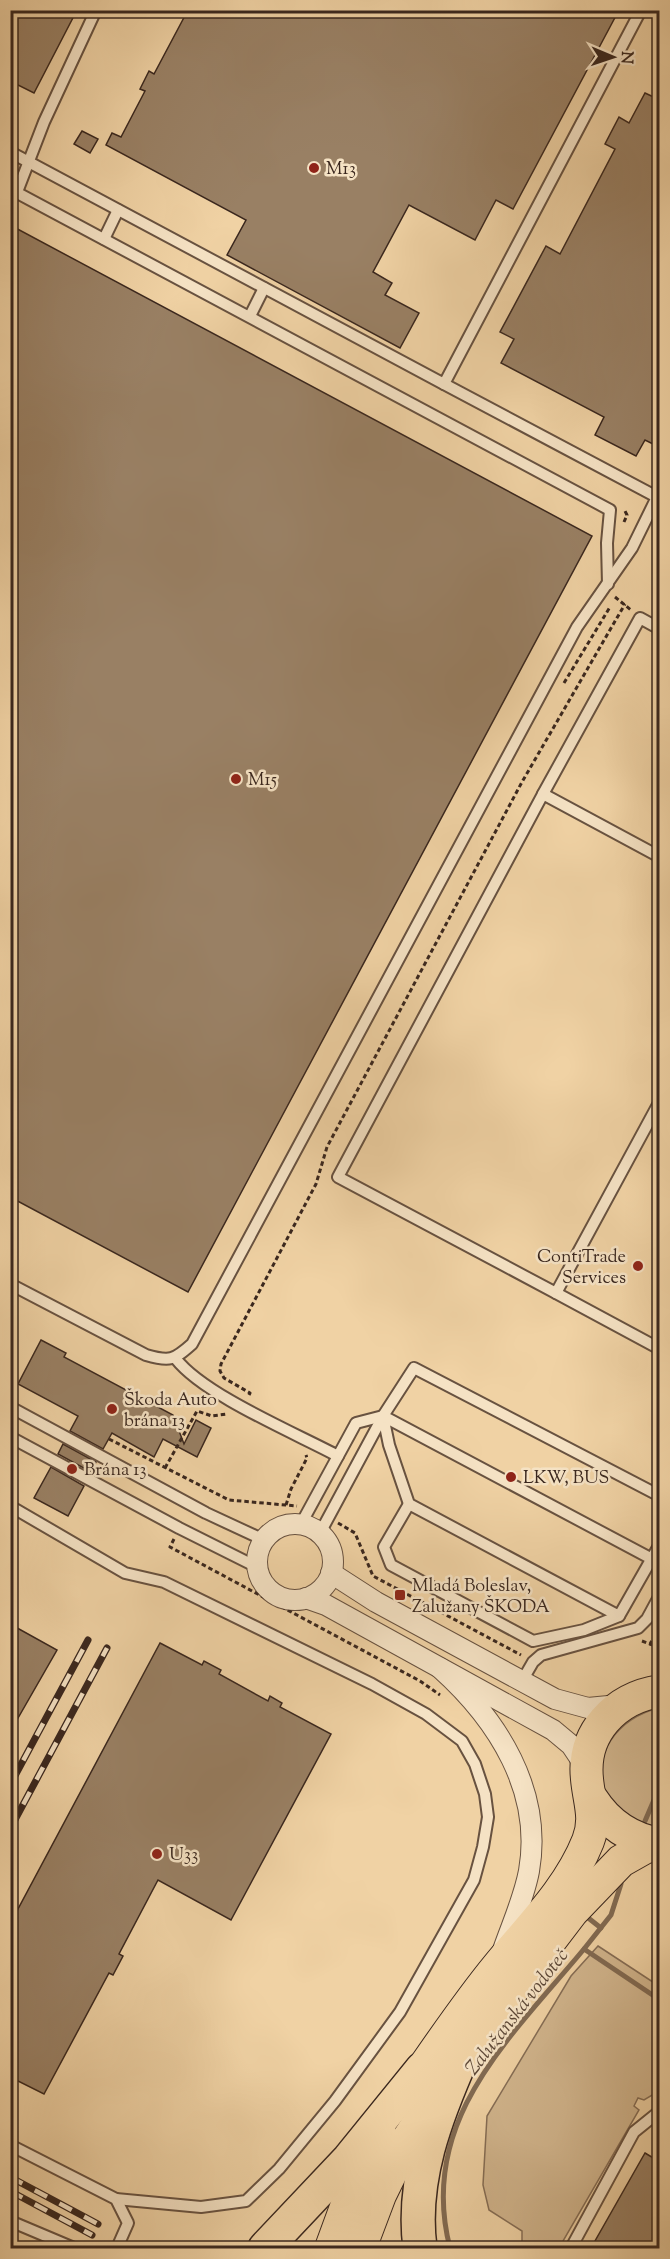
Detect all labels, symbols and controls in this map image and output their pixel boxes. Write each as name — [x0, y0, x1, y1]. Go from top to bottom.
north arrow — [583, 27, 643, 87]
text: N — [614, 51, 637, 64]
place label: M13 — [326, 157, 356, 183]
marker: M13 — [307, 161, 321, 175]
place label: M15 — [248, 768, 277, 794]
marker: M15 — [229, 772, 243, 786]
place label: ContiTrade Services — [537, 1245, 626, 1292]
marker: ContiTrade Services — [631, 1259, 645, 1273]
place label: Škoda Auto brána 13 — [124, 1388, 217, 1435]
marker: Škoda Auto brána 13 — [105, 1402, 119, 1416]
place label: Brána 13 — [84, 1458, 147, 1484]
marker: Brána 13 — [65, 1462, 79, 1476]
place label: LKW, BUS — [523, 1466, 609, 1492]
marker: LKW, BUS — [504, 1470, 518, 1484]
place label: Mladá Boleslav, Zalužany ŠKODA — [412, 1574, 550, 1621]
marker: Mladá Boleslav, Zalužany ŠKODA — [393, 1588, 407, 1602]
place label: U33 — [169, 1843, 198, 1869]
marker: U33 — [150, 1847, 164, 1861]
water label: Zalužanská vodoteč — [459, 1943, 577, 2082]

